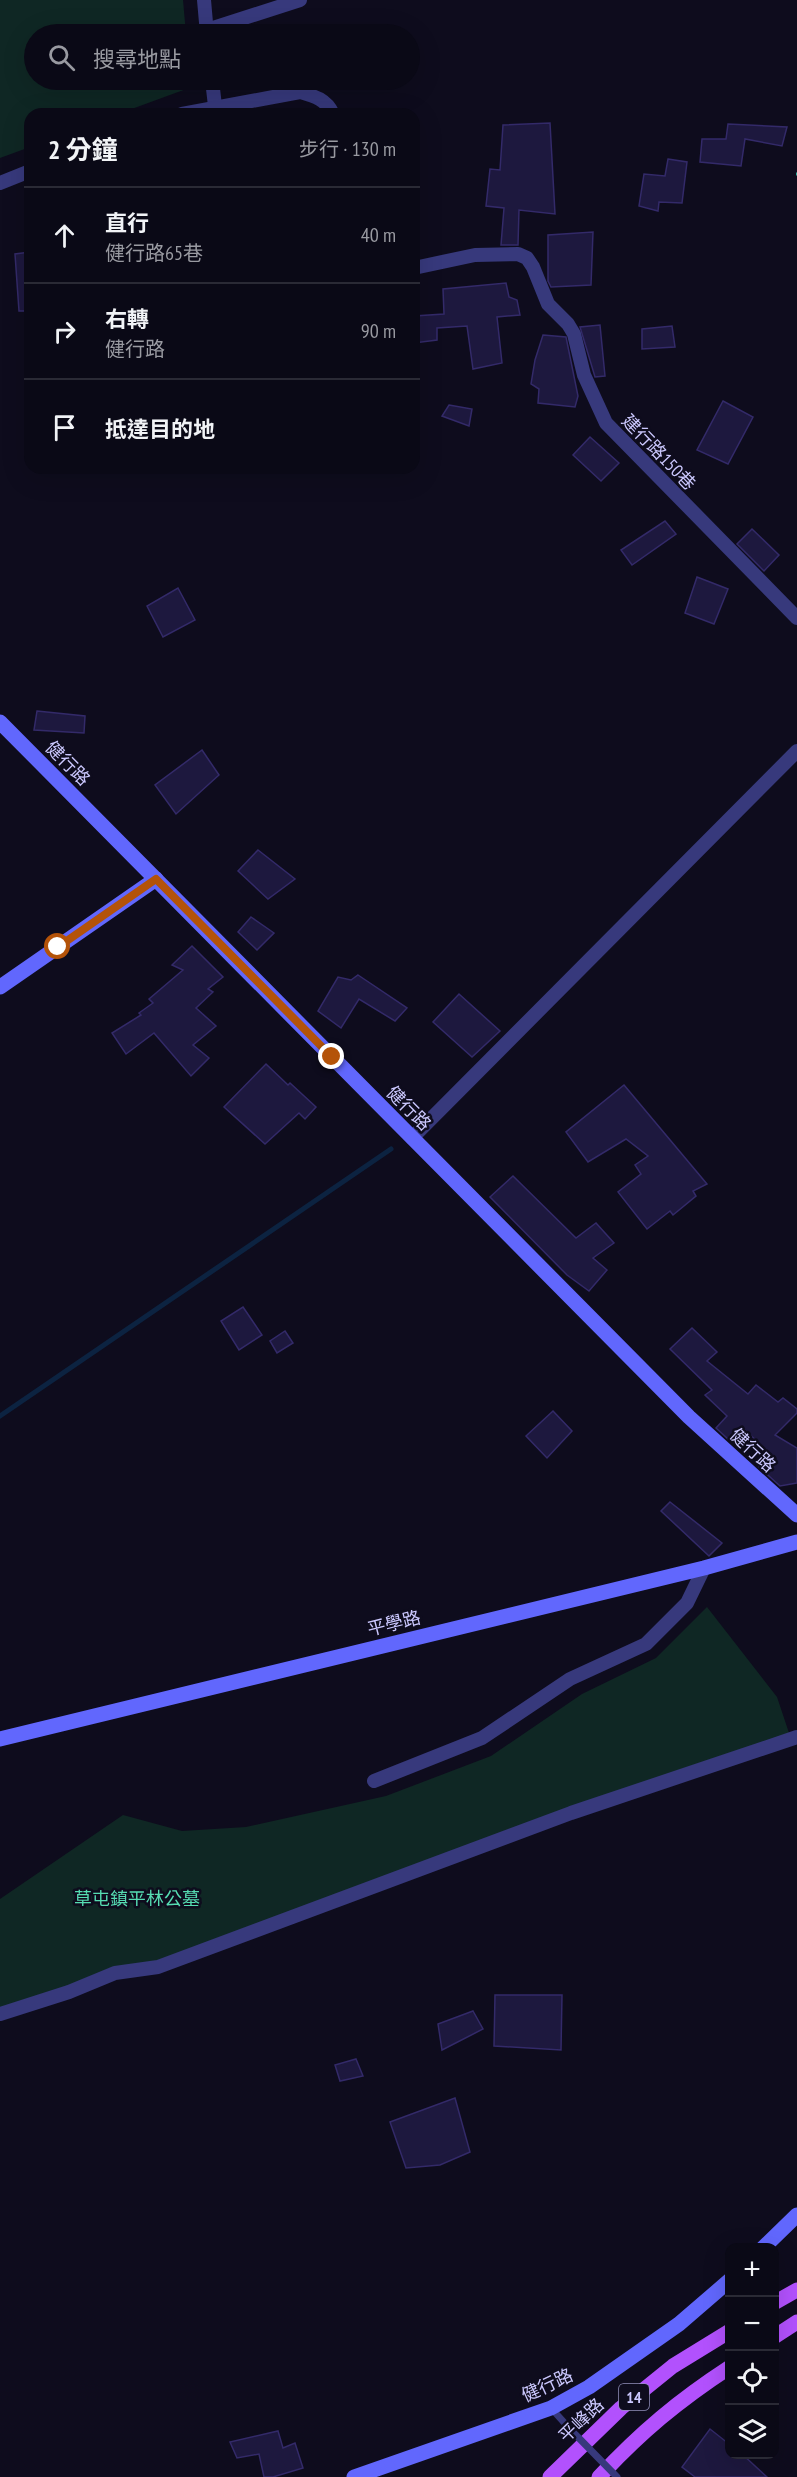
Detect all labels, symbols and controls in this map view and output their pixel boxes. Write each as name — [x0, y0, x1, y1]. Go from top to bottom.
search box — [24, 24, 420, 90]
icon: search — [45, 41, 78, 74]
text: 搜尋地點 — [93, 45, 181, 73]
text: 2 分鐘 — [48, 133, 118, 166]
text: 步行 · 130 m — [299, 136, 396, 162]
text: 直行 — [105, 209, 149, 237]
icon: ahead — [48, 219, 81, 252]
text: 40 m — [361, 222, 396, 248]
text: 健行路65巷 — [105, 240, 203, 266]
text: 右轉 — [105, 305, 149, 333]
icon: right — [48, 315, 81, 348]
text: 90 m — [361, 318, 396, 344]
text: 健行路 — [105, 336, 165, 362]
street label: 建行路150巷 — [617, 409, 701, 495]
icon: arrive — [48, 411, 81, 444]
text: 抵達目的地 — [105, 415, 215, 443]
street label: 健行路 — [41, 736, 95, 790]
route start — [44, 933, 70, 959]
route end — [318, 1043, 344, 1069]
street label: 健行路 — [382, 1081, 436, 1135]
street label: 健行路 — [725, 1423, 781, 1477]
street label: 平學路 — [365, 1605, 423, 1641]
park label: 草屯鎮平林公墓 — [74, 1887, 200, 1910]
map controls — [725, 2243, 779, 2459]
button: + — [725, 2243, 779, 2297]
button: − — [725, 2297, 779, 2351]
button: locate — [725, 2351, 779, 2405]
street label: 健行路 — [518, 2363, 576, 2407]
road number: 14 — [619, 2384, 649, 2410]
street label: 平峰路 — [554, 2393, 608, 2447]
button: layers — [725, 2405, 779, 2459]

